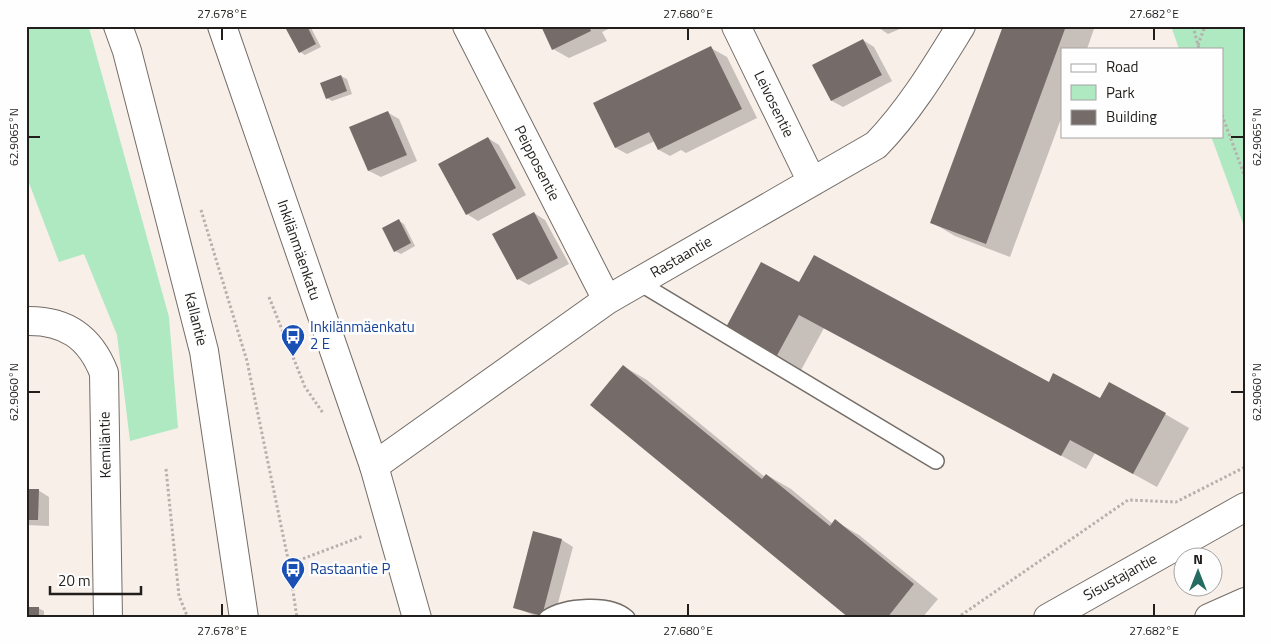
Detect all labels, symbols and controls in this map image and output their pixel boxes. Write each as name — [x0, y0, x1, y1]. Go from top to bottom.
text: 27.678°E — [197, 4, 247, 23]
text: 27.680°E — [663, 4, 713, 23]
text: 27.682°E — [1129, 4, 1179, 23]
legend — [1061, 48, 1224, 138]
text: Road — [1106, 55, 1138, 78]
street label: Leivosentie — [748, 67, 800, 141]
text: Park — [1106, 81, 1135, 104]
text: Building — [1106, 105, 1157, 128]
text: 62.9065°N — [4, 108, 23, 166]
text: 62.9065°N — [1247, 108, 1266, 166]
street label: Peipposentie — [509, 121, 566, 205]
street label: Inkilänmäenkatu — [272, 197, 327, 303]
street label: Rastaantie — [645, 230, 716, 284]
street label: Kallantie — [179, 290, 214, 348]
place label: Inkilänmäenkatu 2 E — [310, 315, 415, 355]
bus stop icon: Inkilänmäenkatu 2 E — [280, 323, 306, 357]
text: 62.9060°N — [4, 363, 23, 421]
text: 62.9060°N — [1247, 363, 1266, 421]
street label: Kemiläntie — [92, 411, 117, 479]
north arrow — [1174, 546, 1224, 596]
street label: Sisustajantie — [1079, 547, 1161, 606]
text: N — [1193, 548, 1203, 569]
bus stop icon: Rastaantie P — [280, 556, 306, 590]
place label: Rastaantie P — [310, 557, 390, 580]
scale bar — [50, 564, 141, 596]
text: 20 m — [58, 569, 91, 592]
text: 27.678°E — [197, 621, 247, 640]
text: 27.680°E — [663, 621, 713, 640]
text: 27.682°E — [1129, 621, 1179, 640]

